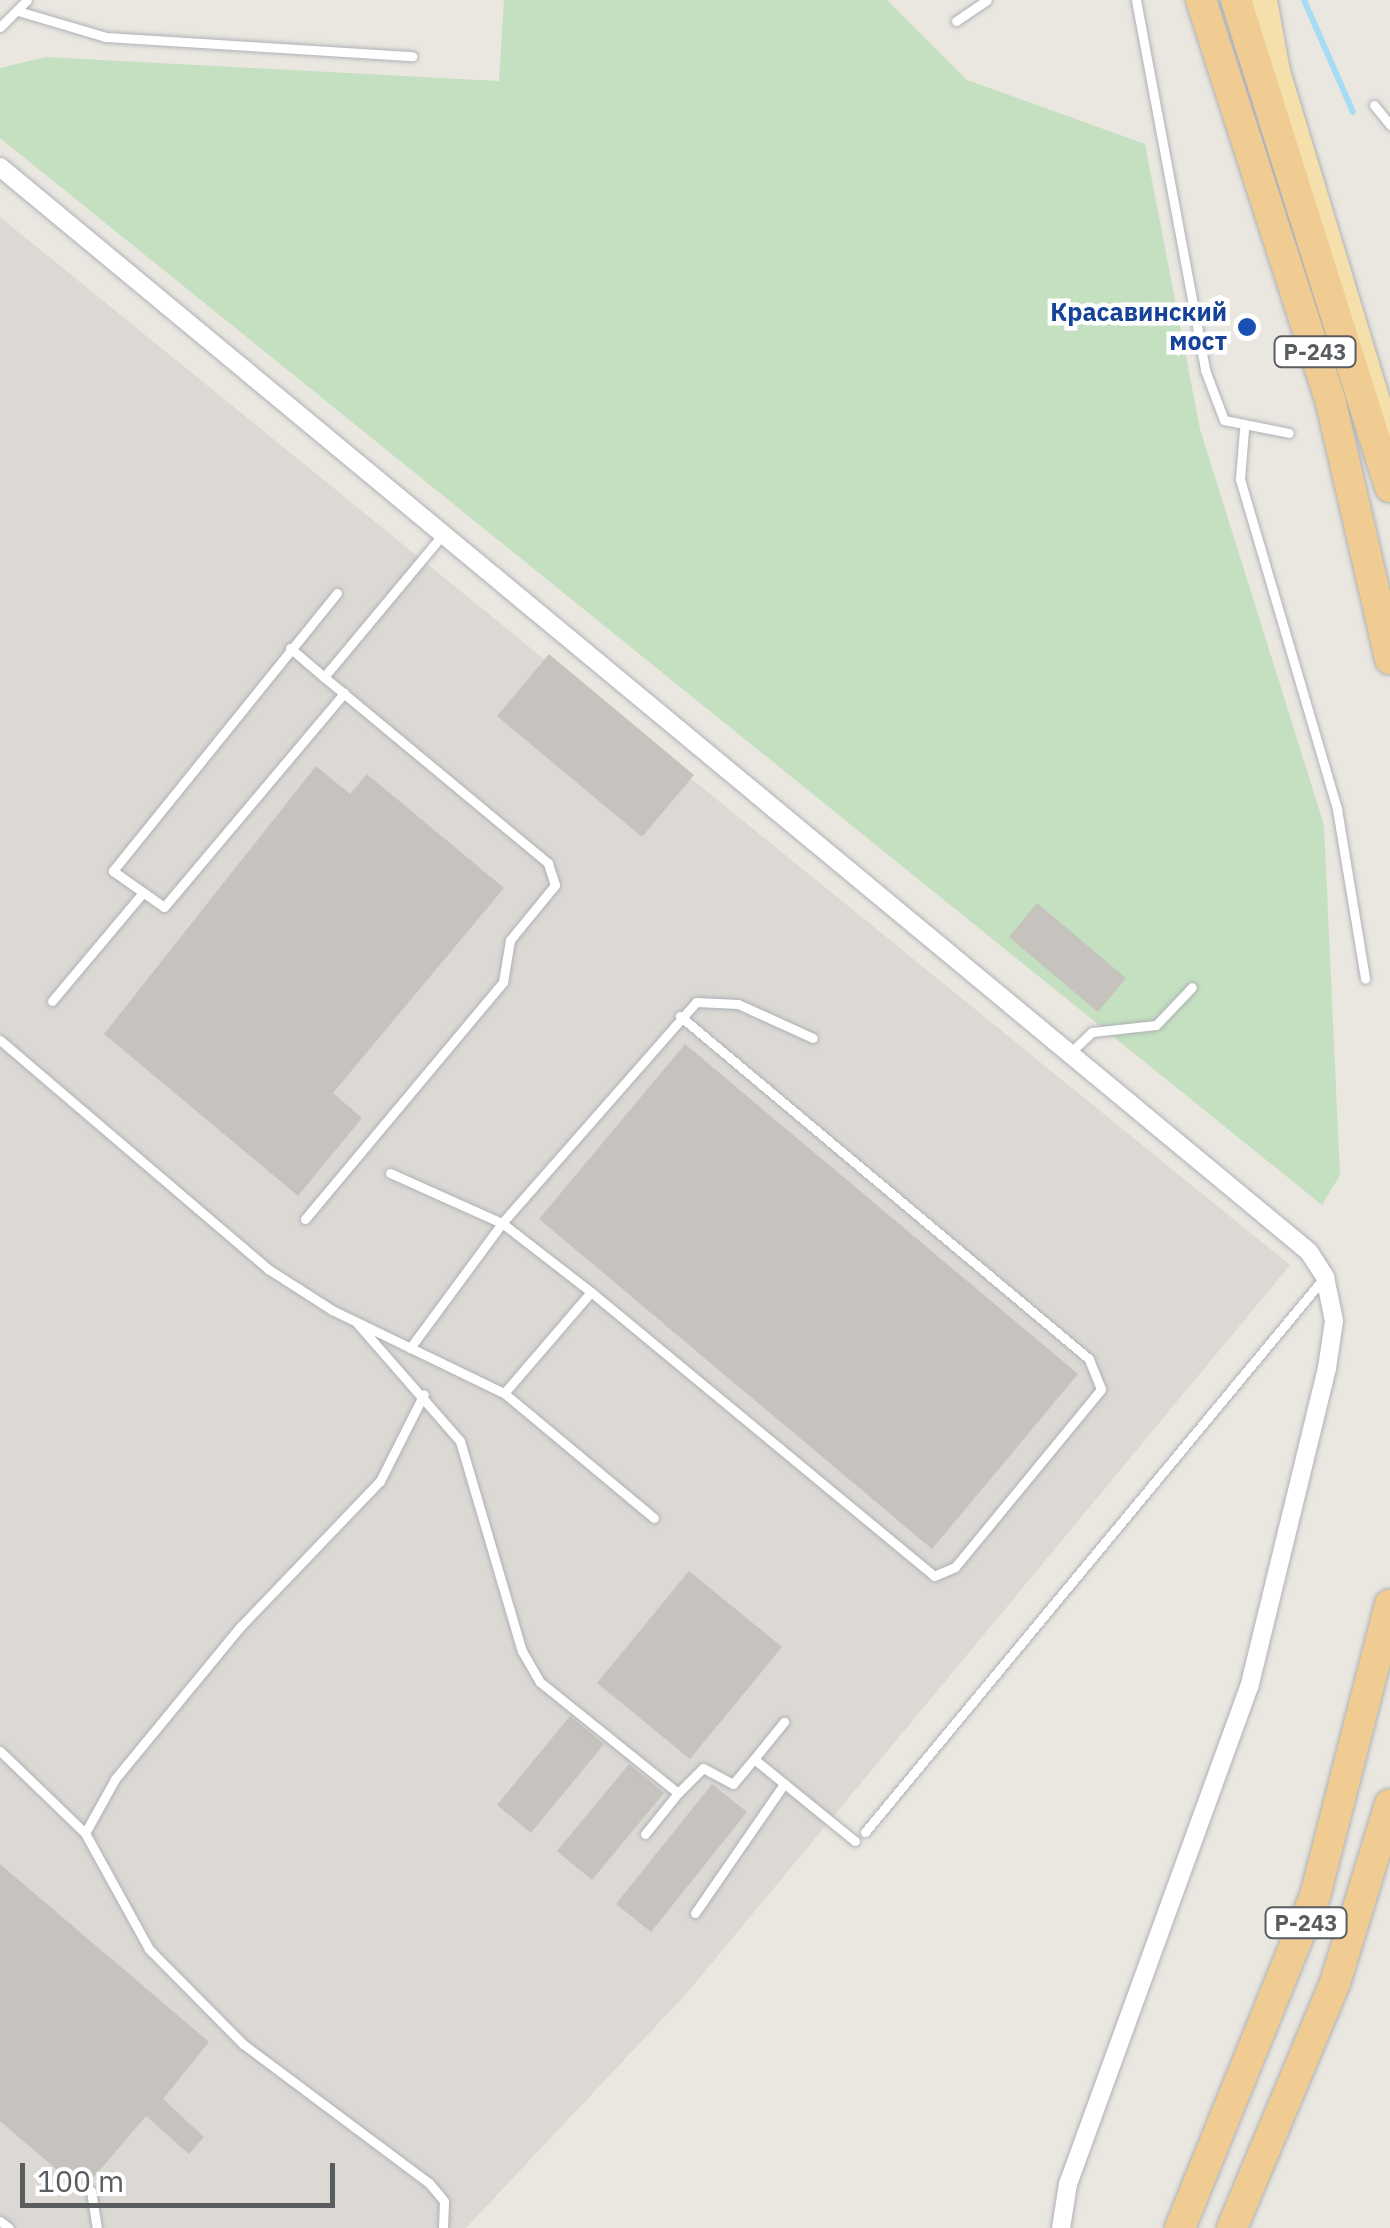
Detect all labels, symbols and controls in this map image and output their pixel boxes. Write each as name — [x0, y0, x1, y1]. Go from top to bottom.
place label: Красавинский мост — [1050, 298, 1227, 357]
marker: Красавинский мост — [1236, 316, 1258, 338]
road number: Р-243 — [1272, 335, 1358, 369]
road number: Р-243 — [1264, 1906, 1348, 1940]
scale bar — [25, 2143, 340, 2205]
text: 100 m — [37, 2161, 124, 2200]

